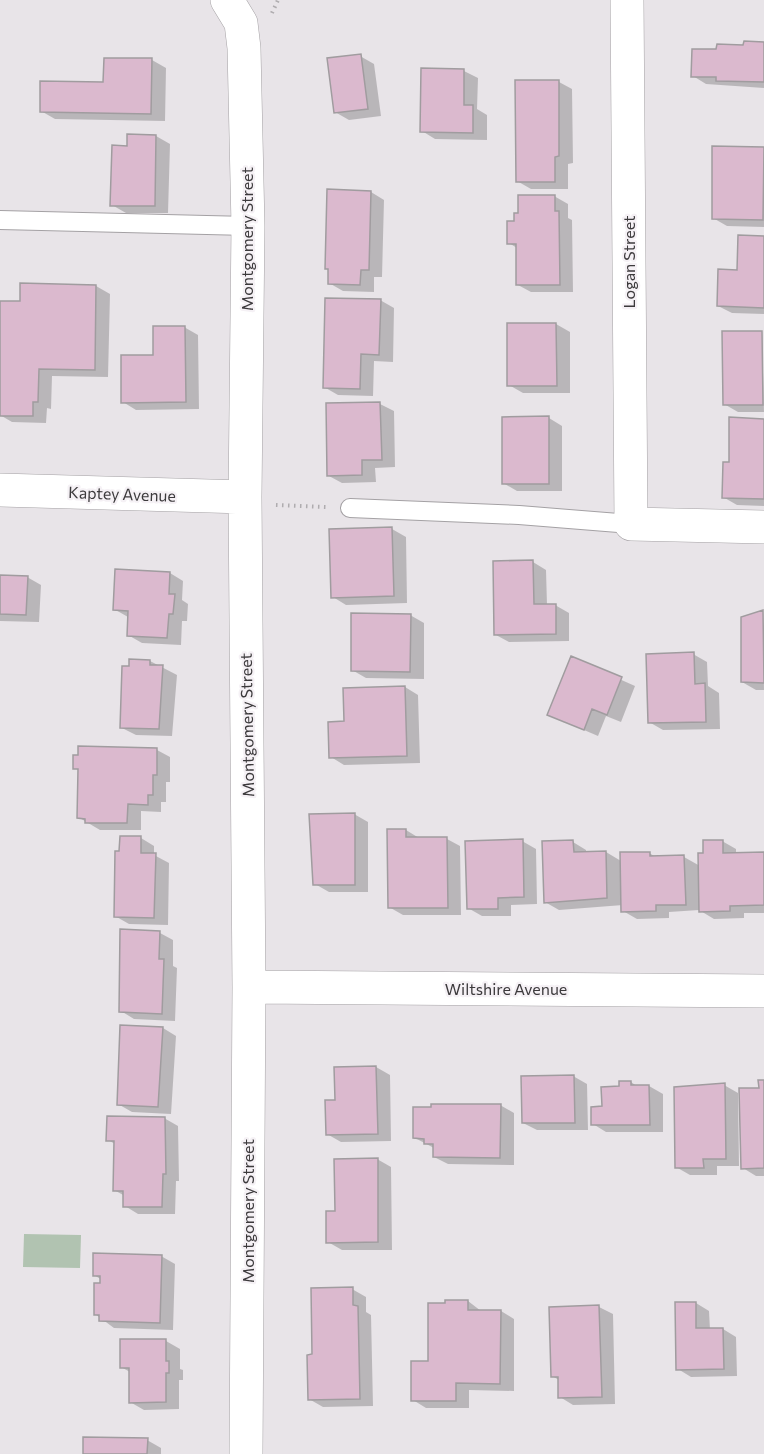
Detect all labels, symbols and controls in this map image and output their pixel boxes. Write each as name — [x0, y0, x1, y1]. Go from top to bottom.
street label: Montgomery Street — [237, 167, 256, 311]
street label: Logan Street — [619, 215, 638, 309]
street label: Kaptey Avenue — [68, 482, 176, 505]
street label: Montgomery Street — [236, 652, 257, 797]
street label: Wiltshire Avenue — [445, 979, 567, 998]
street label: Montgomery Street — [238, 1139, 257, 1283]

